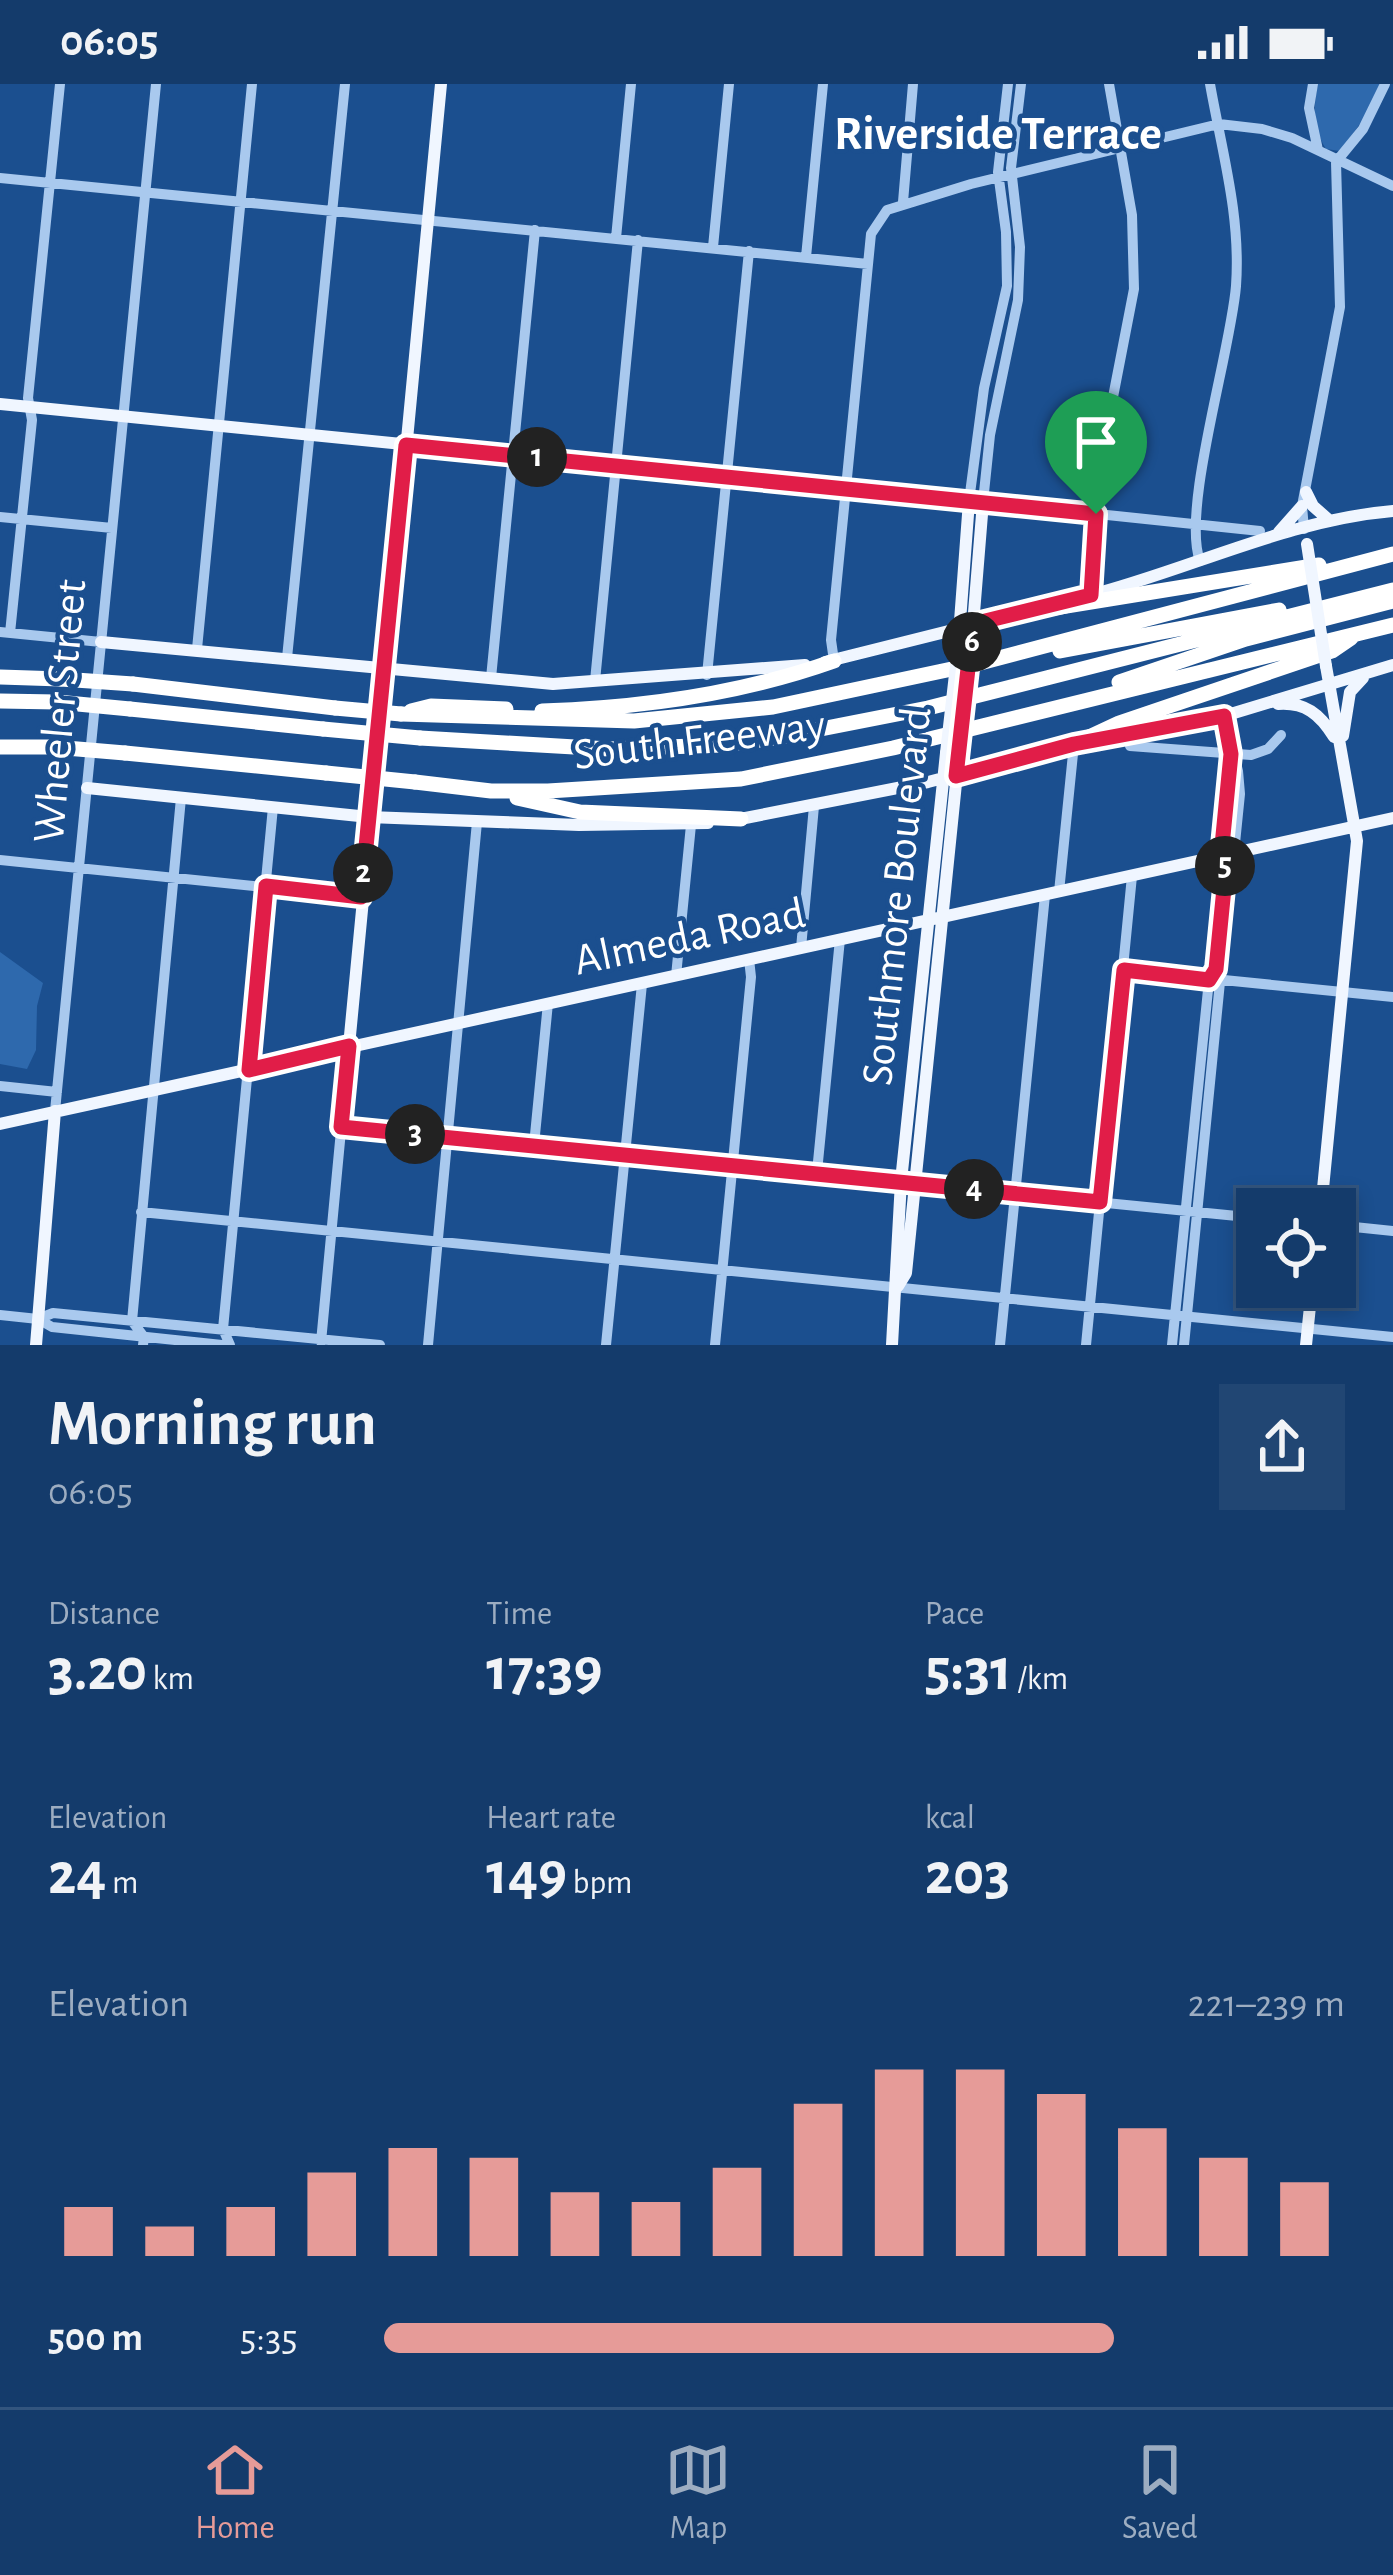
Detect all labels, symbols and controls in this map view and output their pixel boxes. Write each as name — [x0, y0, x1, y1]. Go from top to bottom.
text: 06:05 — [60, 19, 158, 64]
district label: Riverside Terrace — [834, 111, 1162, 159]
pin — [1045, 391, 1147, 514]
icon: arrive — [1063, 409, 1129, 475]
pin: 1 — [507, 427, 567, 487]
text: 1 — [531, 440, 543, 473]
street label: Wheeler Street — [27, 578, 94, 845]
pin: 6 — [942, 612, 1002, 672]
text: 6 — [964, 625, 980, 658]
street label: South Freeway — [571, 703, 828, 778]
street label: Southmore Boulevard — [855, 705, 940, 1088]
pin: 5 — [1195, 836, 1255, 896]
pin: 2 — [333, 843, 393, 903]
text: 5 — [1218, 849, 1232, 882]
text: 2 — [355, 856, 371, 889]
street label: Almeda Road — [570, 891, 809, 984]
pin: 3 — [385, 1104, 445, 1164]
text: 3 — [408, 1117, 422, 1150]
pin: 4 — [944, 1159, 1004, 1219]
text: 4 — [966, 1172, 982, 1205]
map controls — [1236, 1188, 1356, 1308]
button: locate — [1236, 1188, 1356, 1308]
button: share — [1219, 1384, 1345, 1510]
text: Morning run — [48, 1391, 377, 1457]
text: 06:05 — [48, 1473, 133, 1512]
text: Distance — [48, 1598, 160, 1631]
text: Time — [486, 1598, 552, 1631]
text: Pace — [925, 1598, 984, 1631]
text: 3.20 — [48, 1641, 147, 1701]
text: 17:39 — [486, 1641, 602, 1701]
text: 5:31 — [925, 1641, 1012, 1701]
text: km — [147, 1663, 194, 1696]
text: /km — [1012, 1663, 1068, 1696]
text: Elevation — [48, 1802, 167, 1835]
text: Heart rate — [486, 1802, 616, 1835]
text: kcal — [925, 1802, 975, 1835]
text: 24 — [48, 1845, 106, 1905]
text: 149 — [486, 1845, 567, 1905]
text: 203 — [925, 1845, 1010, 1905]
text: m — [106, 1867, 138, 1900]
text: bpm — [567, 1867, 632, 1900]
text: Elevation — [48, 1985, 189, 2024]
text: 221–239 m — [1188, 1985, 1345, 2024]
text: 500 m — [48, 2319, 143, 2358]
text: 5:35 — [240, 2319, 298, 2358]
tab: Home — [195, 2437, 275, 2549]
tab: Map — [665, 2437, 731, 2549]
tab: Saved — [1122, 2437, 1198, 2549]

